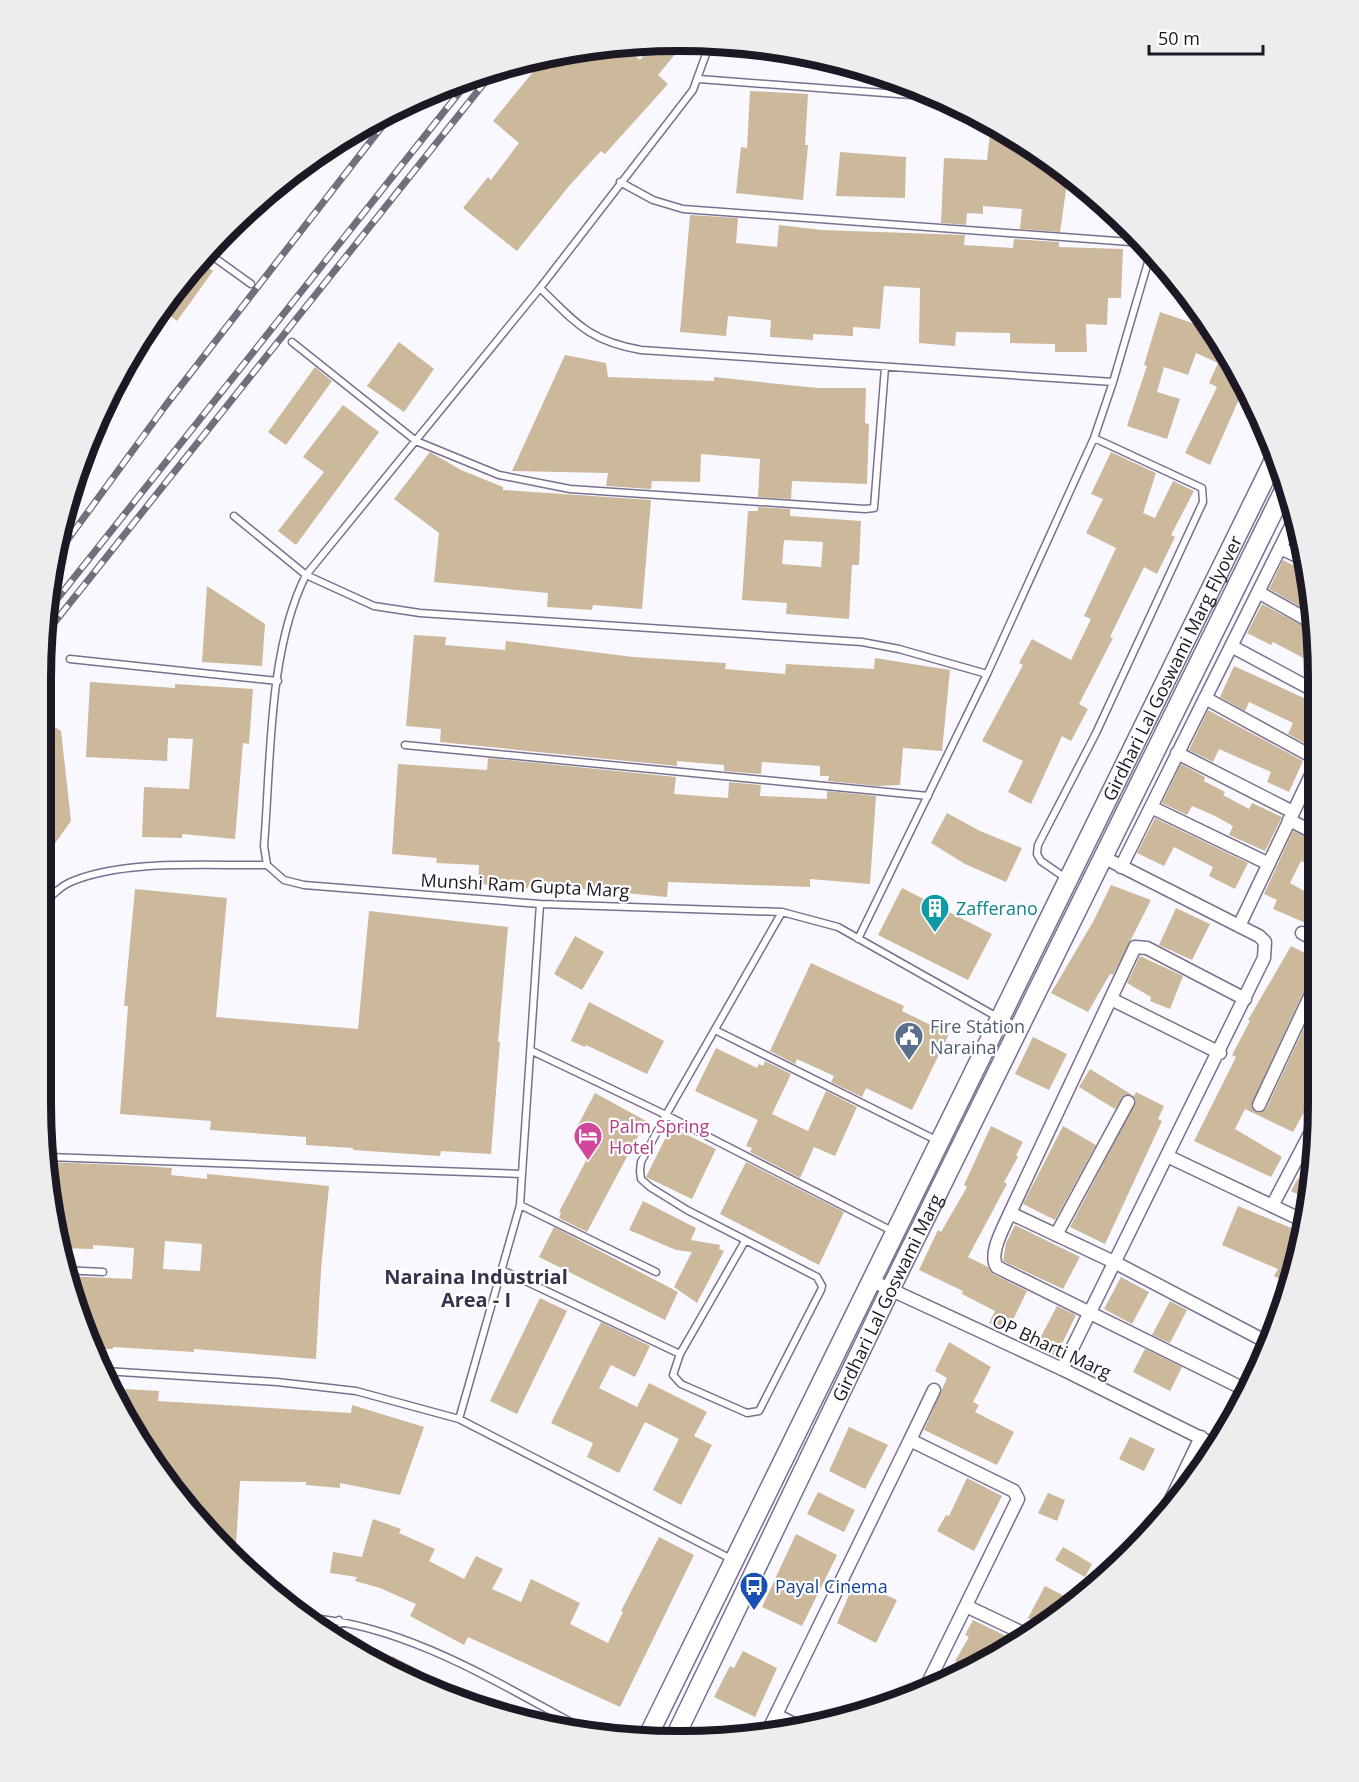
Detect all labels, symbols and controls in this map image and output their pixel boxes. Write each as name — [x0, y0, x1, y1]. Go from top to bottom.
scale bar — [1149, 18, 1263, 56]
text: 50 m — [1158, 26, 1200, 50]
street label: Girdhari Lal Goswami Marg Flyover — [1097, 531, 1248, 805]
street label: Munshi Ram Gupta Marg — [420, 868, 630, 902]
building icon: Zafferano — [919, 892, 951, 934]
place label: Zafferano — [956, 896, 1038, 920]
place label: Fire Station Naraina — [930, 1014, 1025, 1059]
public building icon: Fire Station Naraina — [893, 1020, 925, 1062]
place label: Palm Spring Hotel — [609, 1114, 710, 1159]
hotel icon: Palm Spring Hotel — [572, 1120, 604, 1162]
street label: Girdhari Lal Goswami Marg — [826, 1190, 948, 1405]
district label: Naraina Industrial Area - I — [384, 1263, 568, 1313]
street label: OP Bharti Marg — [989, 1308, 1115, 1384]
bus stop icon: Payal Cinema — [738, 1570, 770, 1612]
place label: Payal Cinema — [775, 1574, 888, 1598]

